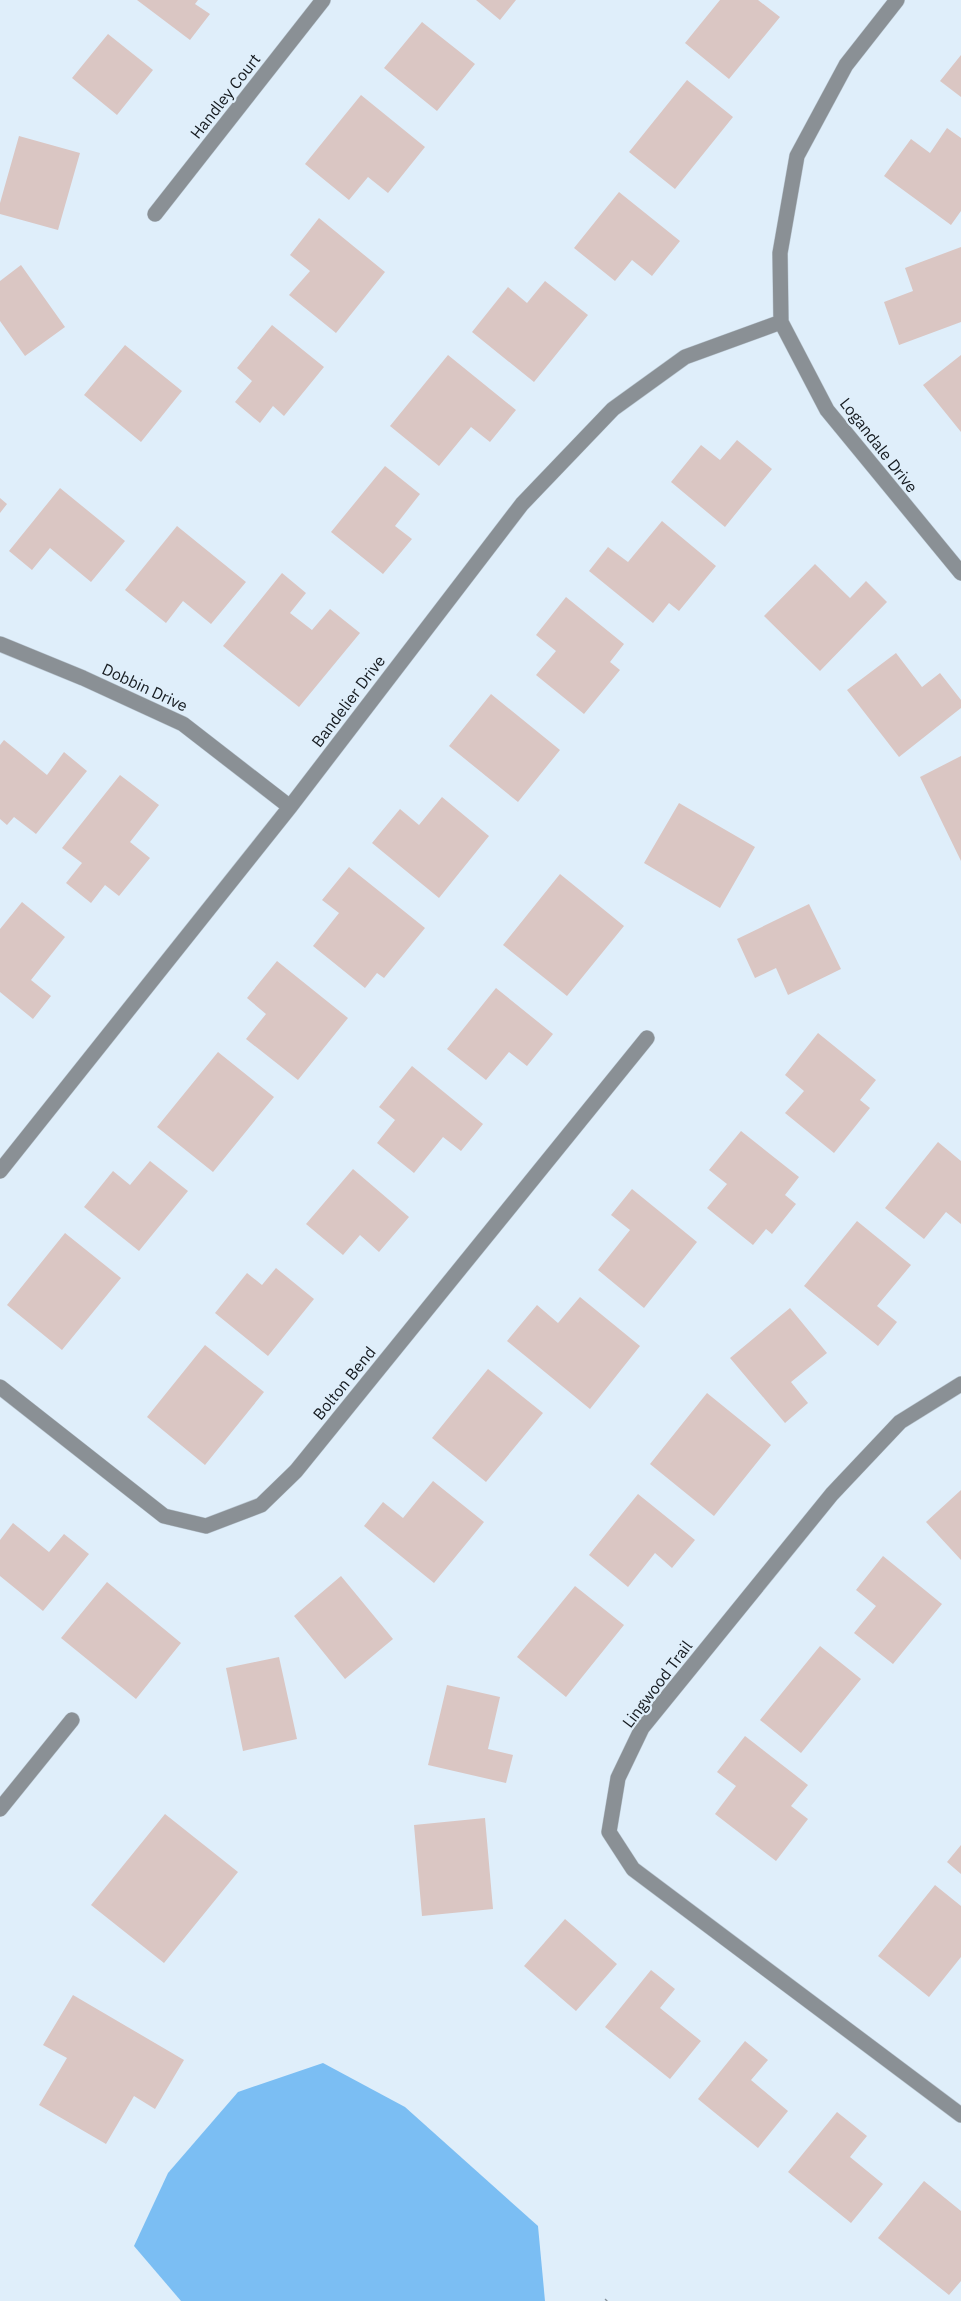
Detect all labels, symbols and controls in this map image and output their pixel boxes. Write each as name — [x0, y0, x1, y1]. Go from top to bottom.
street label: Handley Court — [186, 49, 264, 143]
street label: Logandale Drive — [836, 394, 922, 497]
street label: Bandelier Drive — [307, 651, 389, 751]
street label: Dobbin Drive — [99, 658, 191, 716]
street label: Bolton Bend — [308, 1342, 380, 1424]
street label: Lingwood Trail — [618, 1636, 696, 1732]

